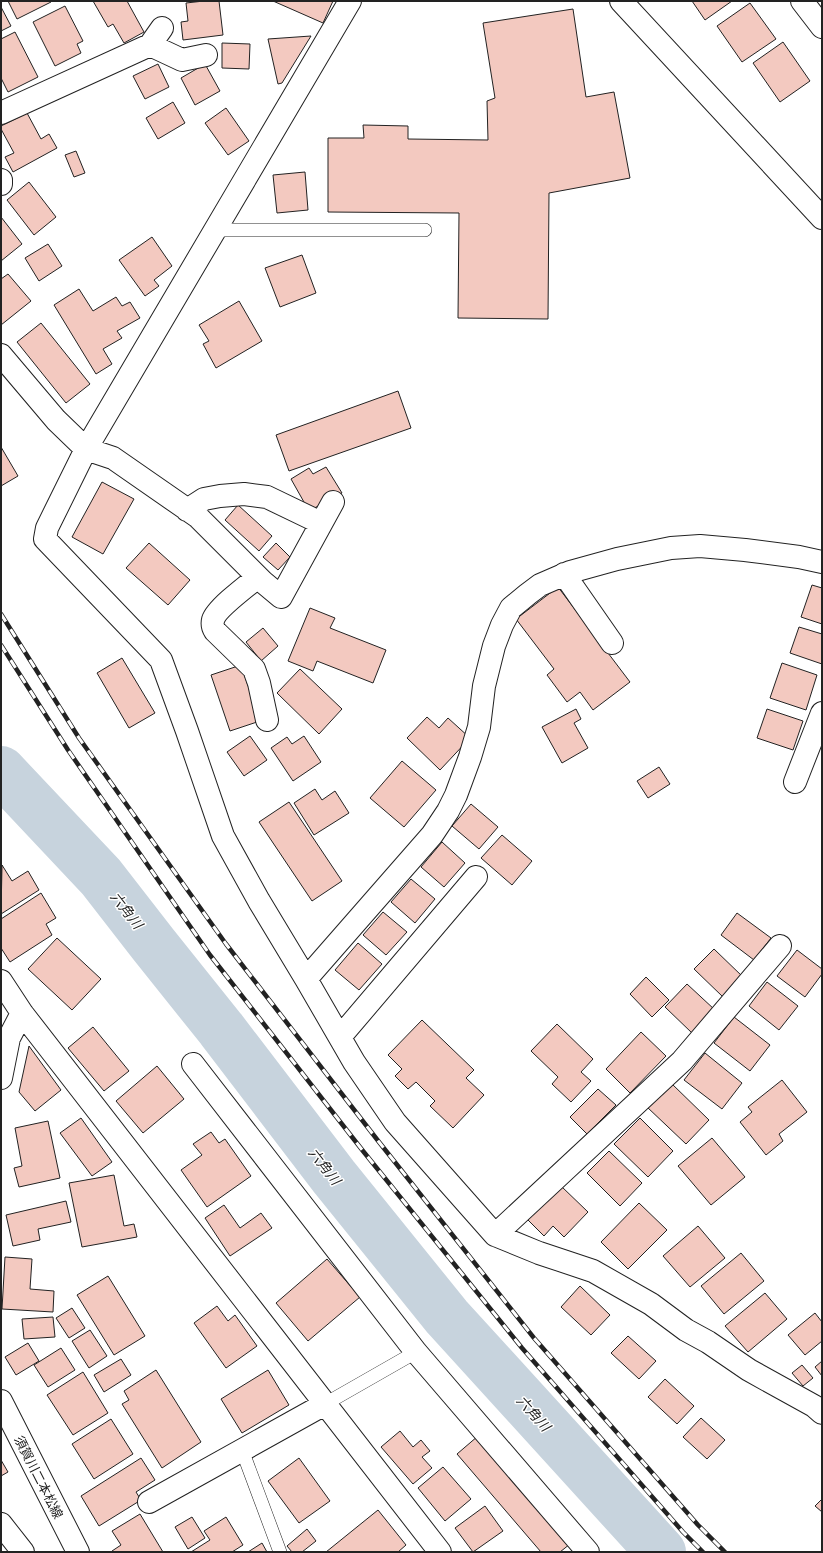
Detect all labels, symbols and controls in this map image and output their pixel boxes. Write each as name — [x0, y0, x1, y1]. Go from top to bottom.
water label: 六角川 — [107, 888, 149, 934]
water label: 六角川 — [305, 1144, 347, 1190]
water label: 六角川 — [513, 1391, 556, 1436]
street label: 須賀川二本松線 — [10, 1432, 68, 1522]

